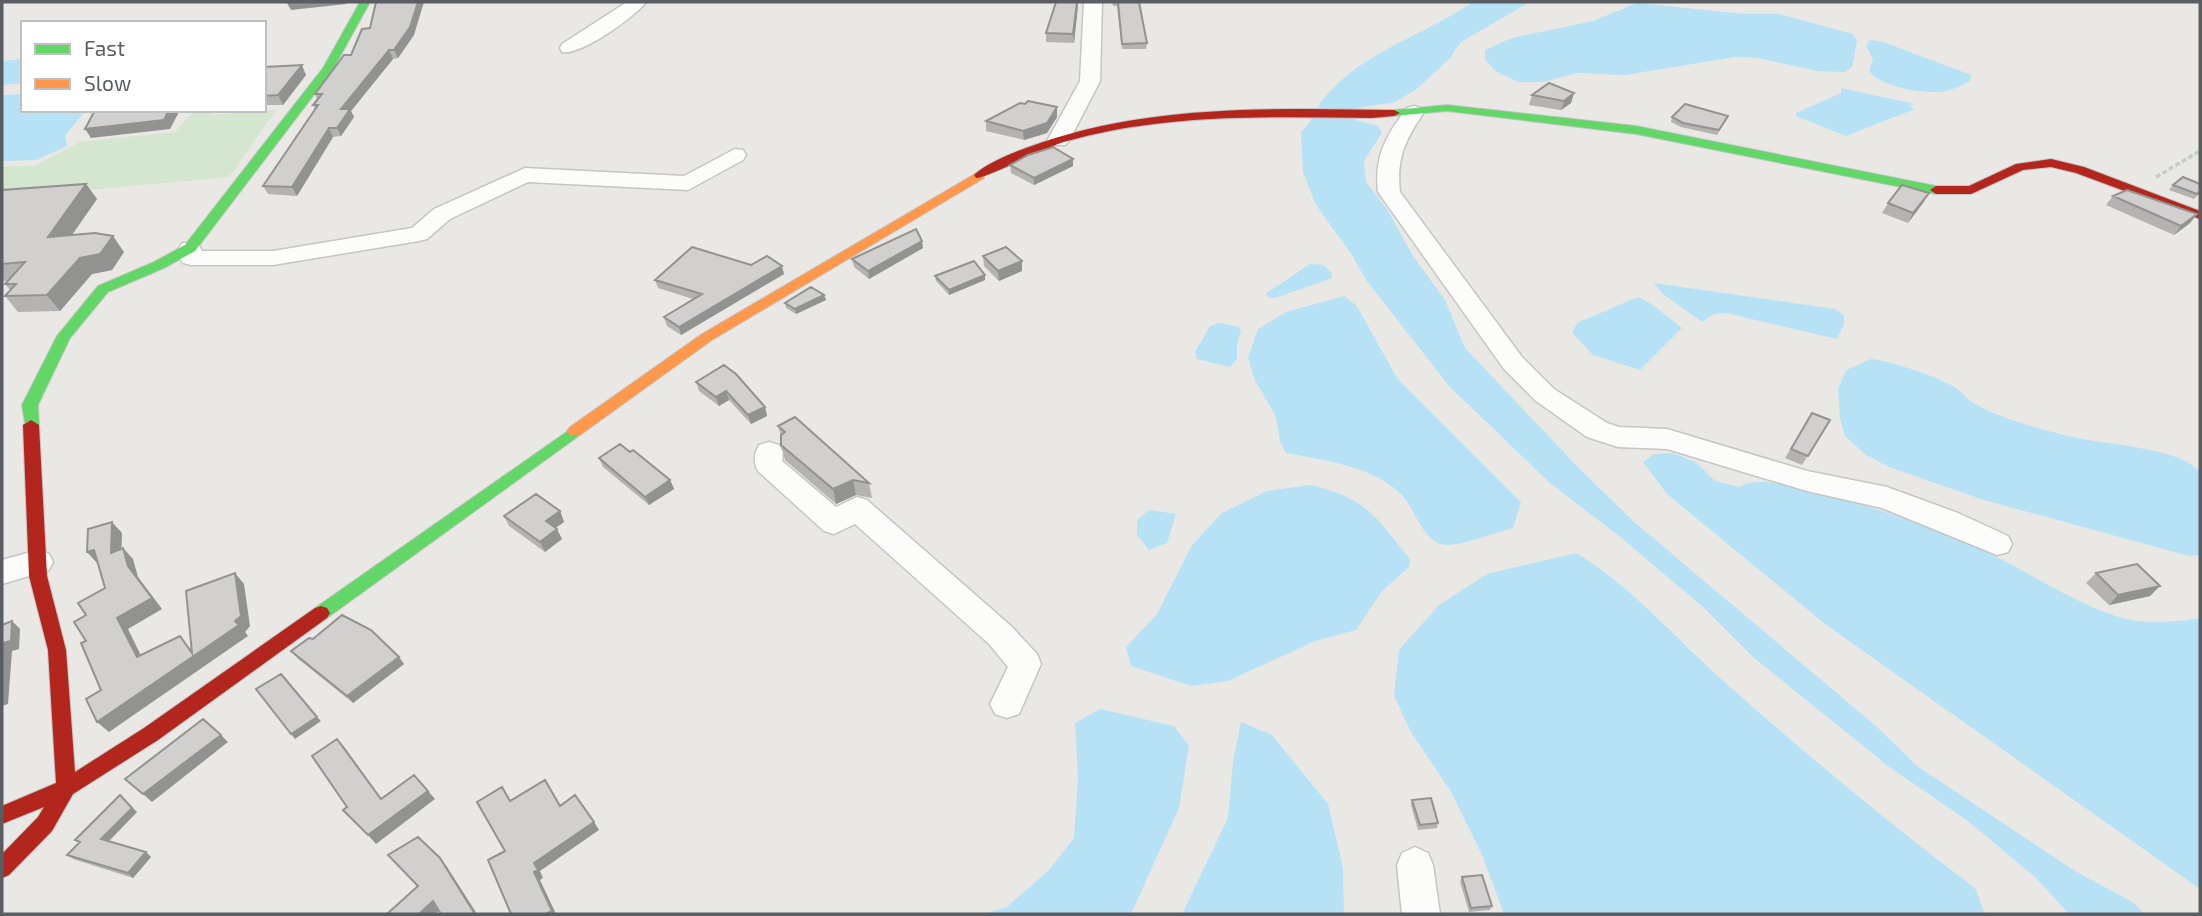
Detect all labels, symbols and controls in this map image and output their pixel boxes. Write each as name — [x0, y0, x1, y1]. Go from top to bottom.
legend — [21, 21, 266, 112]
text: Fast — [84, 35, 125, 60]
text: Slow — [84, 70, 131, 95]

